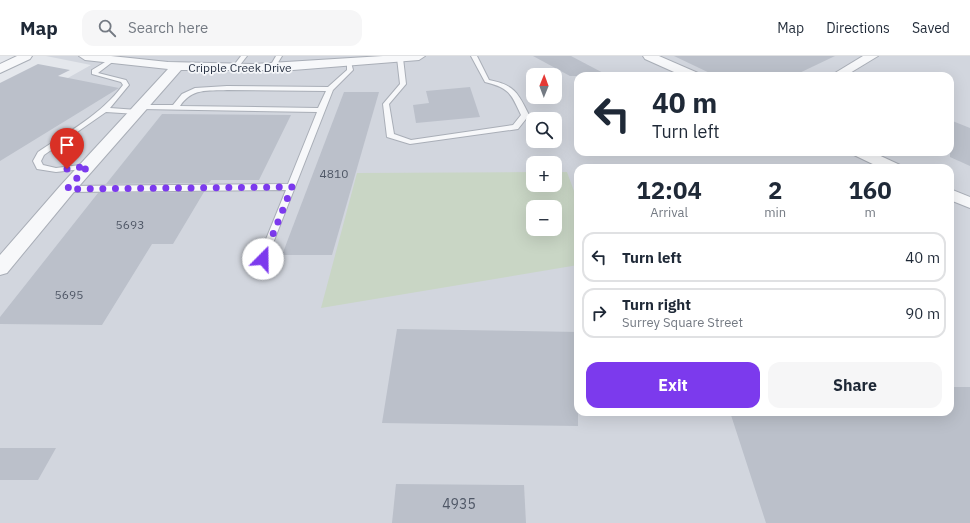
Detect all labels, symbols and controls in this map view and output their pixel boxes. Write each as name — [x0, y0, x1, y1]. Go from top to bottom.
search box — [82, 10, 362, 46]
text: Map — [20, 16, 58, 40]
icon: search — [96, 17, 118, 39]
text: Search here — [128, 18, 208, 37]
text: Map — [777, 19, 804, 37]
text: Directions — [826, 19, 890, 37]
text: Saved — [912, 19, 950, 37]
street label: Cripple Creek Drive — [188, 60, 292, 75]
north arrow — [526, 68, 562, 104]
map controls — [526, 68, 562, 236]
text: 40 m — [652, 84, 717, 121]
icon: left — [586, 88, 638, 140]
button: search — [526, 112, 562, 148]
text: Turn left — [652, 120, 720, 143]
pin — [50, 128, 84, 169]
icon: arrive — [56, 134, 78, 156]
button: + — [526, 156, 562, 192]
house number: 4810 — [320, 166, 348, 181]
text: 12:04 — [636, 174, 702, 206]
text: 2 — [768, 174, 782, 206]
text: 160 — [848, 174, 892, 206]
button: − — [526, 200, 562, 236]
text: Arrival — [650, 204, 688, 221]
text: min — [764, 204, 786, 221]
text: m — [864, 204, 876, 221]
house number: 5693 — [116, 217, 144, 232]
position arrow — [242, 238, 284, 280]
icon: left — [588, 246, 610, 268]
text: Turn left — [622, 248, 682, 267]
text: 40 m — [905, 248, 940, 267]
house number: 5695 — [55, 287, 83, 302]
text: Turn right — [622, 295, 691, 314]
icon: right — [588, 302, 610, 324]
text: 90 m — [905, 304, 940, 323]
text: Surrey Square Street — [622, 314, 743, 331]
button: Exit — [586, 362, 760, 408]
button: Share — [768, 362, 942, 408]
house number: 4935 — [442, 495, 476, 513]

